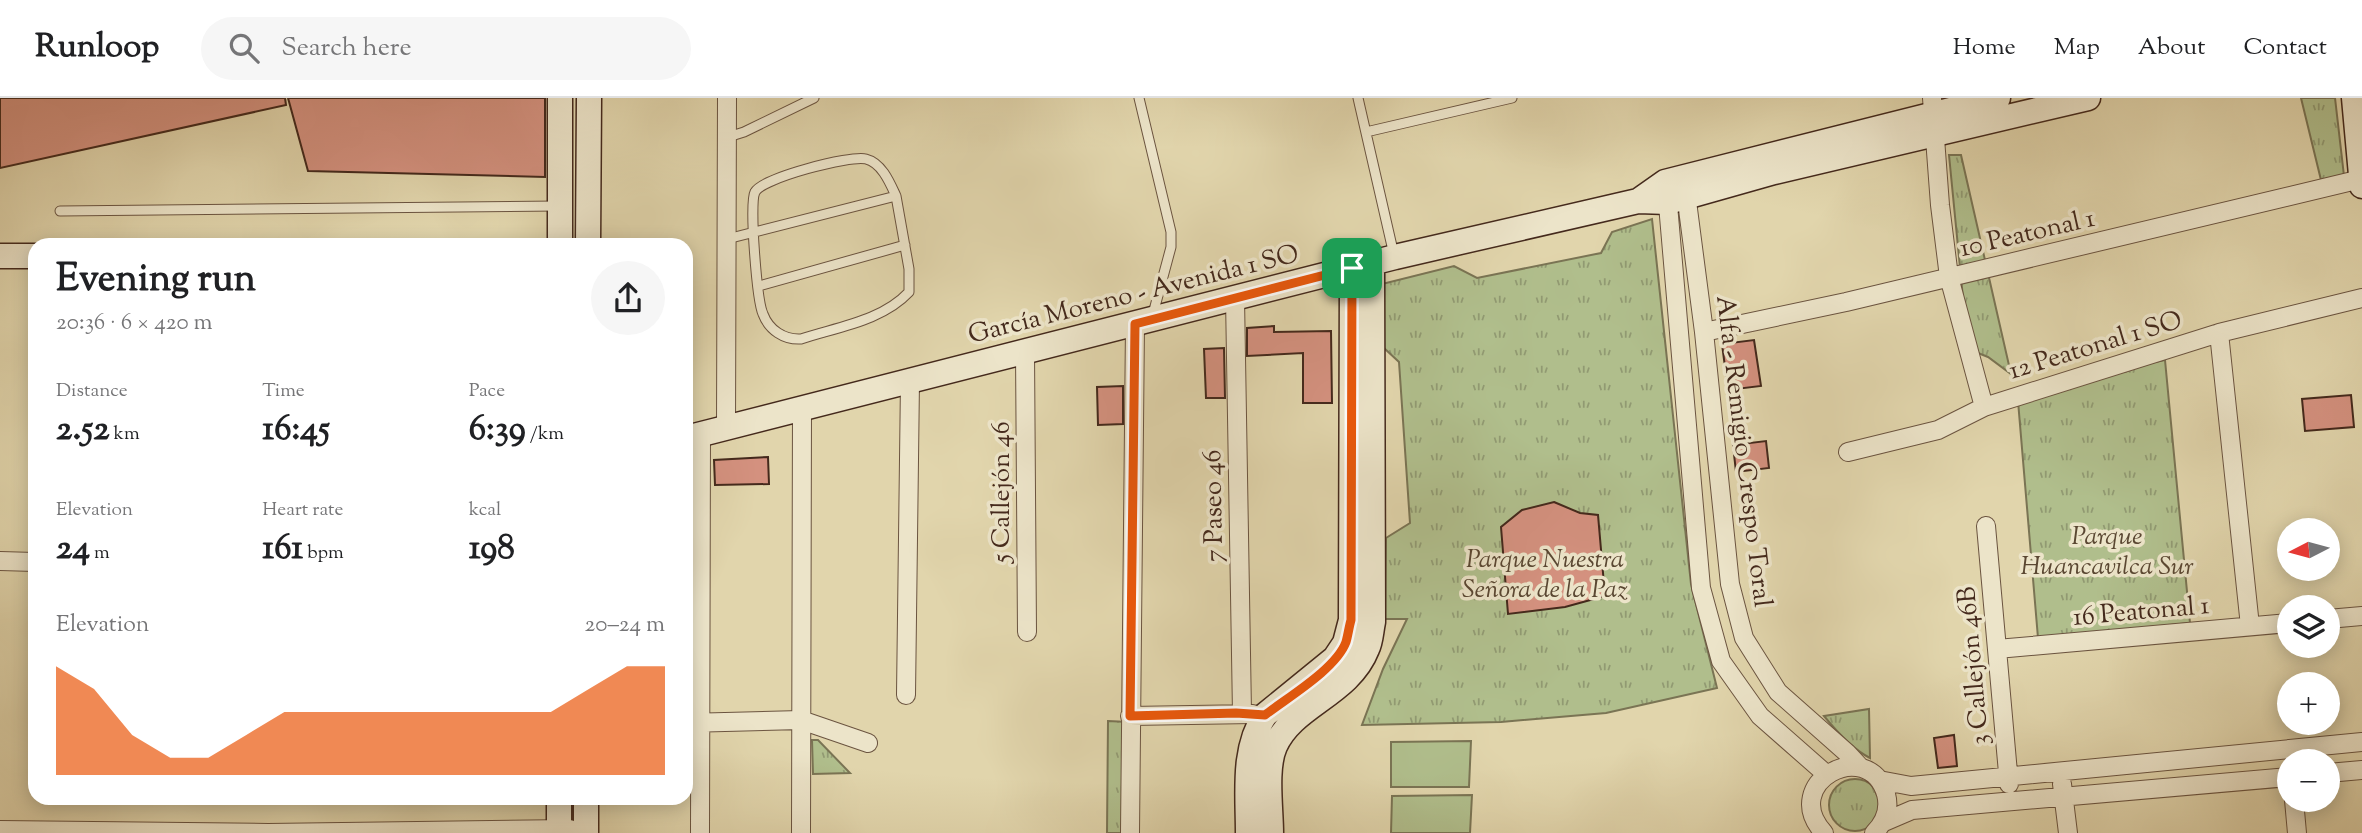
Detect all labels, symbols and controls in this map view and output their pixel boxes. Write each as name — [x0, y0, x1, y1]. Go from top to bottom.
search box — [201, 17, 691, 80]
text: Runloop — [35, 24, 159, 72]
icon: search — [225, 29, 263, 67]
text: Search here — [281, 30, 412, 67]
text: Home — [1953, 31, 2016, 65]
text: Map — [2054, 31, 2100, 65]
text: About — [2138, 31, 2205, 65]
text: Contact — [2243, 31, 2327, 65]
street label: 10 Peatonal 1 — [1956, 201, 2099, 268]
street label: García Moreno - Avenida 1 SO — [964, 236, 1303, 354]
pin — [1322, 238, 1382, 298]
icon: arrive — [1333, 249, 1371, 287]
text: Evening run — [56, 254, 256, 308]
button: share — [591, 261, 665, 335]
street label: Alfa - Remigio Crespo Toral — [1705, 293, 1780, 609]
street label: 12 Peatonal 1 SO — [2005, 302, 2187, 390]
text: 20:36 · 6 × 420 m — [56, 307, 213, 340]
text: Distance — [56, 378, 128, 405]
text: Time — [262, 378, 305, 405]
text: Pace — [469, 378, 505, 405]
text: 2.52 — [56, 405, 110, 456]
text: 16:45 — [262, 405, 330, 456]
text: 6:39 — [469, 405, 526, 456]
text: km — [110, 421, 140, 448]
text: /km — [526, 421, 564, 448]
street label: 5 Callejón 46 — [984, 421, 1021, 565]
street label: 7 Paseo 46 — [1195, 449, 1234, 563]
text: Elevation — [56, 497, 133, 524]
text: Heart rate — [262, 497, 343, 524]
text: kcal — [469, 497, 501, 524]
north arrow — [2277, 518, 2340, 581]
map controls — [2277, 518, 2340, 812]
park label: Parque Huancavilca Sur — [2020, 519, 2194, 586]
text: 24 — [56, 524, 90, 575]
text: 161 — [262, 524, 303, 575]
text: 198 — [469, 524, 515, 575]
text: m — [90, 540, 110, 567]
text: bpm — [303, 540, 344, 567]
park label: Parque Nuestra Señora de la Paz — [1462, 542, 1628, 609]
street label: 3 Callejón 46B — [1949, 585, 2000, 747]
street label: 16 Peatonal 1 — [2071, 588, 2211, 637]
button: layers — [2277, 595, 2340, 658]
text: Elevation — [56, 609, 149, 642]
text: 20–24 m — [585, 609, 665, 642]
button: + — [2277, 672, 2340, 735]
button: − — [2277, 749, 2340, 812]

